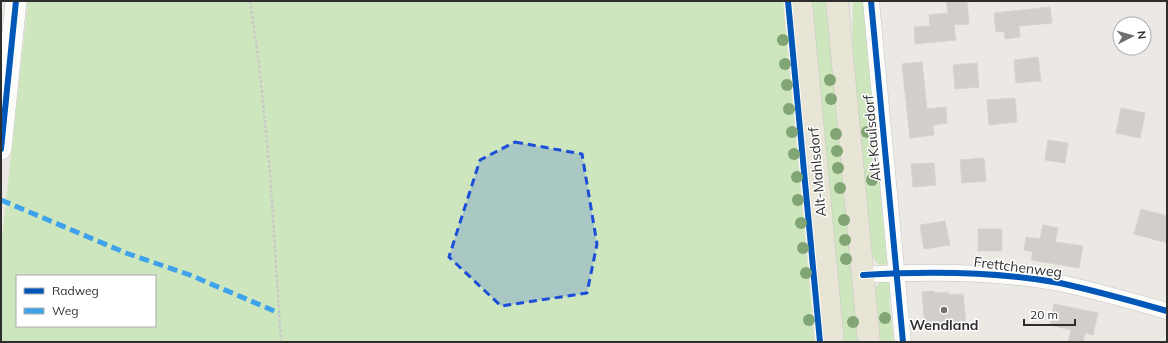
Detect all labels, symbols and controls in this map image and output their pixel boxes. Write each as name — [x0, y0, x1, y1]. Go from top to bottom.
north arrow — [1112, 16, 1152, 56]
text: N — [1135, 30, 1149, 40]
street label: Alt-Kaulsdorf — [859, 94, 885, 182]
street label: Alt-Mahlsdorf — [804, 126, 830, 218]
street label: Frettchenweg — [973, 253, 1063, 281]
legend — [16, 275, 156, 327]
text: Radweg — [52, 283, 99, 298]
scale bar — [1024, 301, 1075, 327]
text: Weg — [52, 303, 78, 318]
marker: Wendland — [939, 305, 949, 315]
text: 20 m — [1030, 307, 1058, 322]
place label: Wendland — [909, 316, 979, 334]

